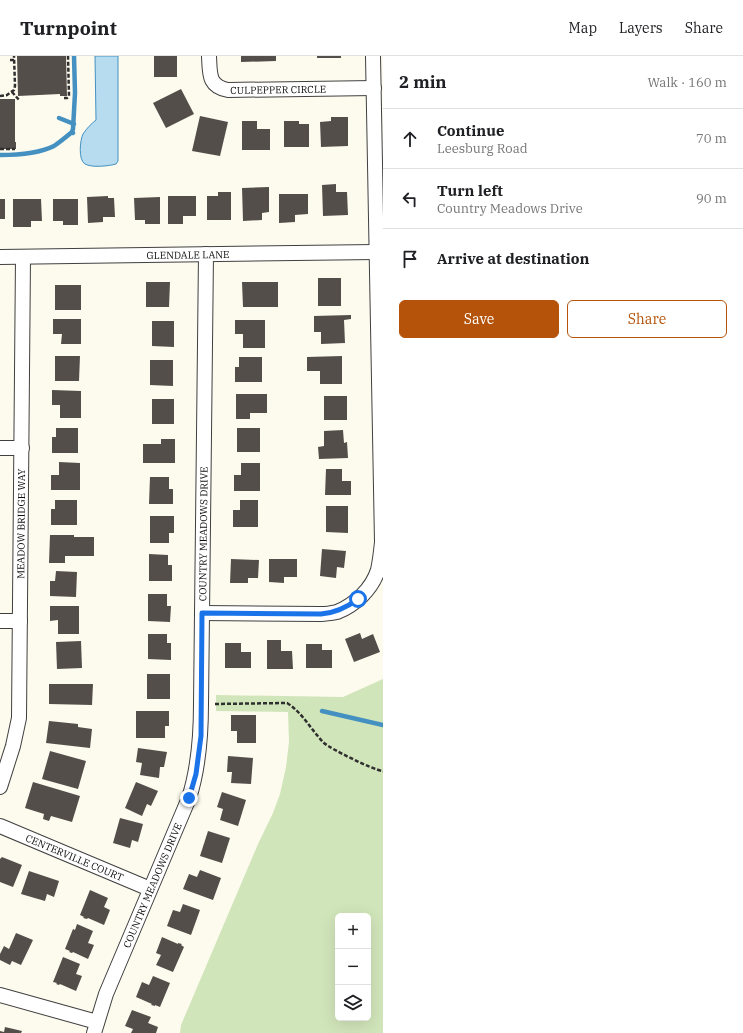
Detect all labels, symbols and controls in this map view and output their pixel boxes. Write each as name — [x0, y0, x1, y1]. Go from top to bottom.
text: Turnpoint — [20, 16, 117, 40]
text: Map — [569, 19, 597, 37]
text: Layers — [619, 19, 663, 37]
text: Share — [685, 19, 723, 37]
text: 2 min — [399, 71, 447, 93]
text: Walk · 160 m — [648, 74, 727, 91]
street label: CULPEPPER CIRCLE — [230, 83, 326, 97]
text: Continue — [437, 121, 504, 140]
icon: ahead — [399, 128, 421, 150]
text: 70 m — [696, 130, 727, 147]
text: Leesburg Road — [437, 140, 528, 157]
text: Turn left — [437, 181, 503, 200]
icon: left — [399, 188, 421, 210]
text: 90 m — [696, 190, 727, 207]
text: Country Meadows Drive — [437, 200, 583, 217]
street label: GLENDALE LANE — [146, 248, 230, 262]
icon: arrive — [399, 248, 421, 270]
text: Arrive at destination — [437, 249, 589, 268]
button: Save — [399, 300, 559, 338]
button: Share — [567, 300, 727, 338]
street label: COUNTRY MEADOWS DRIVE — [196, 466, 211, 601]
street label: MEADOW BRIDGE WAY — [14, 468, 28, 579]
route start — [349, 590, 367, 608]
route end — [180, 789, 198, 807]
street label: COUNTRY MEADOWS DRIVE — [120, 821, 185, 950]
street label: CENTERVILLE COURT — [24, 832, 126, 884]
map controls — [335, 913, 371, 1021]
button: + — [335, 913, 371, 949]
button: − — [335, 949, 371, 985]
button: layers — [335, 985, 371, 1021]

